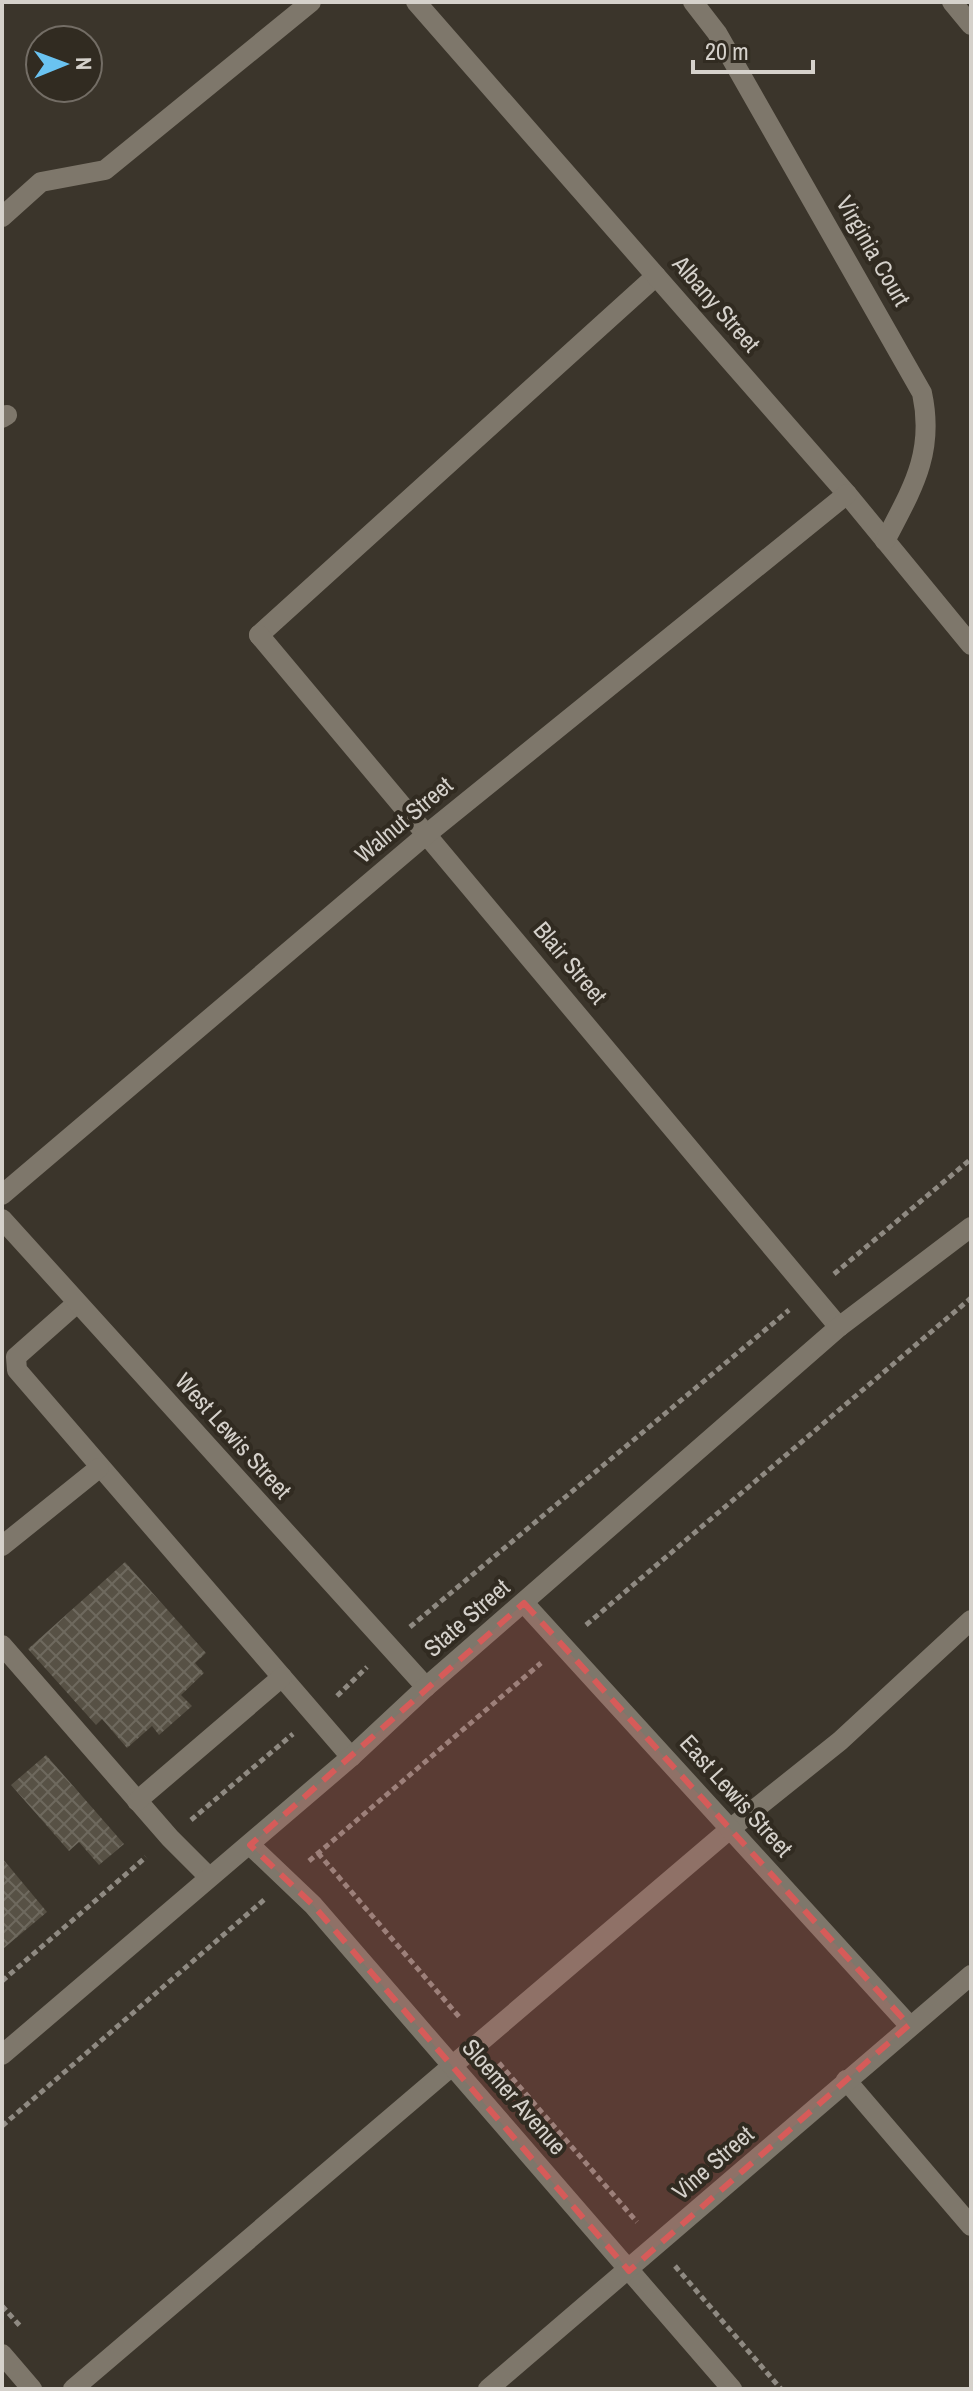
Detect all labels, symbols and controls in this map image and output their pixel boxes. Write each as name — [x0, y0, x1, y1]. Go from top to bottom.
north arrow — [24, 24, 104, 104]
scale bar — [693, 24, 813, 74]
text: 20 m — [705, 35, 749, 67]
text: N — [69, 57, 99, 70]
street label: Virginia Court — [829, 190, 919, 312]
street label: Albany Street — [665, 248, 768, 359]
street label: Walnut Street — [348, 769, 459, 870]
street label: Blair Street — [527, 914, 615, 1011]
street label: West Lewis Street — [169, 1365, 299, 1506]
street label: State Street — [417, 1571, 516, 1663]
street label: East Lewis Street — [673, 1727, 801, 1864]
street label: Sloemer Avenue — [455, 2031, 574, 2161]
street label: Vine Street — [665, 2118, 760, 2207]

